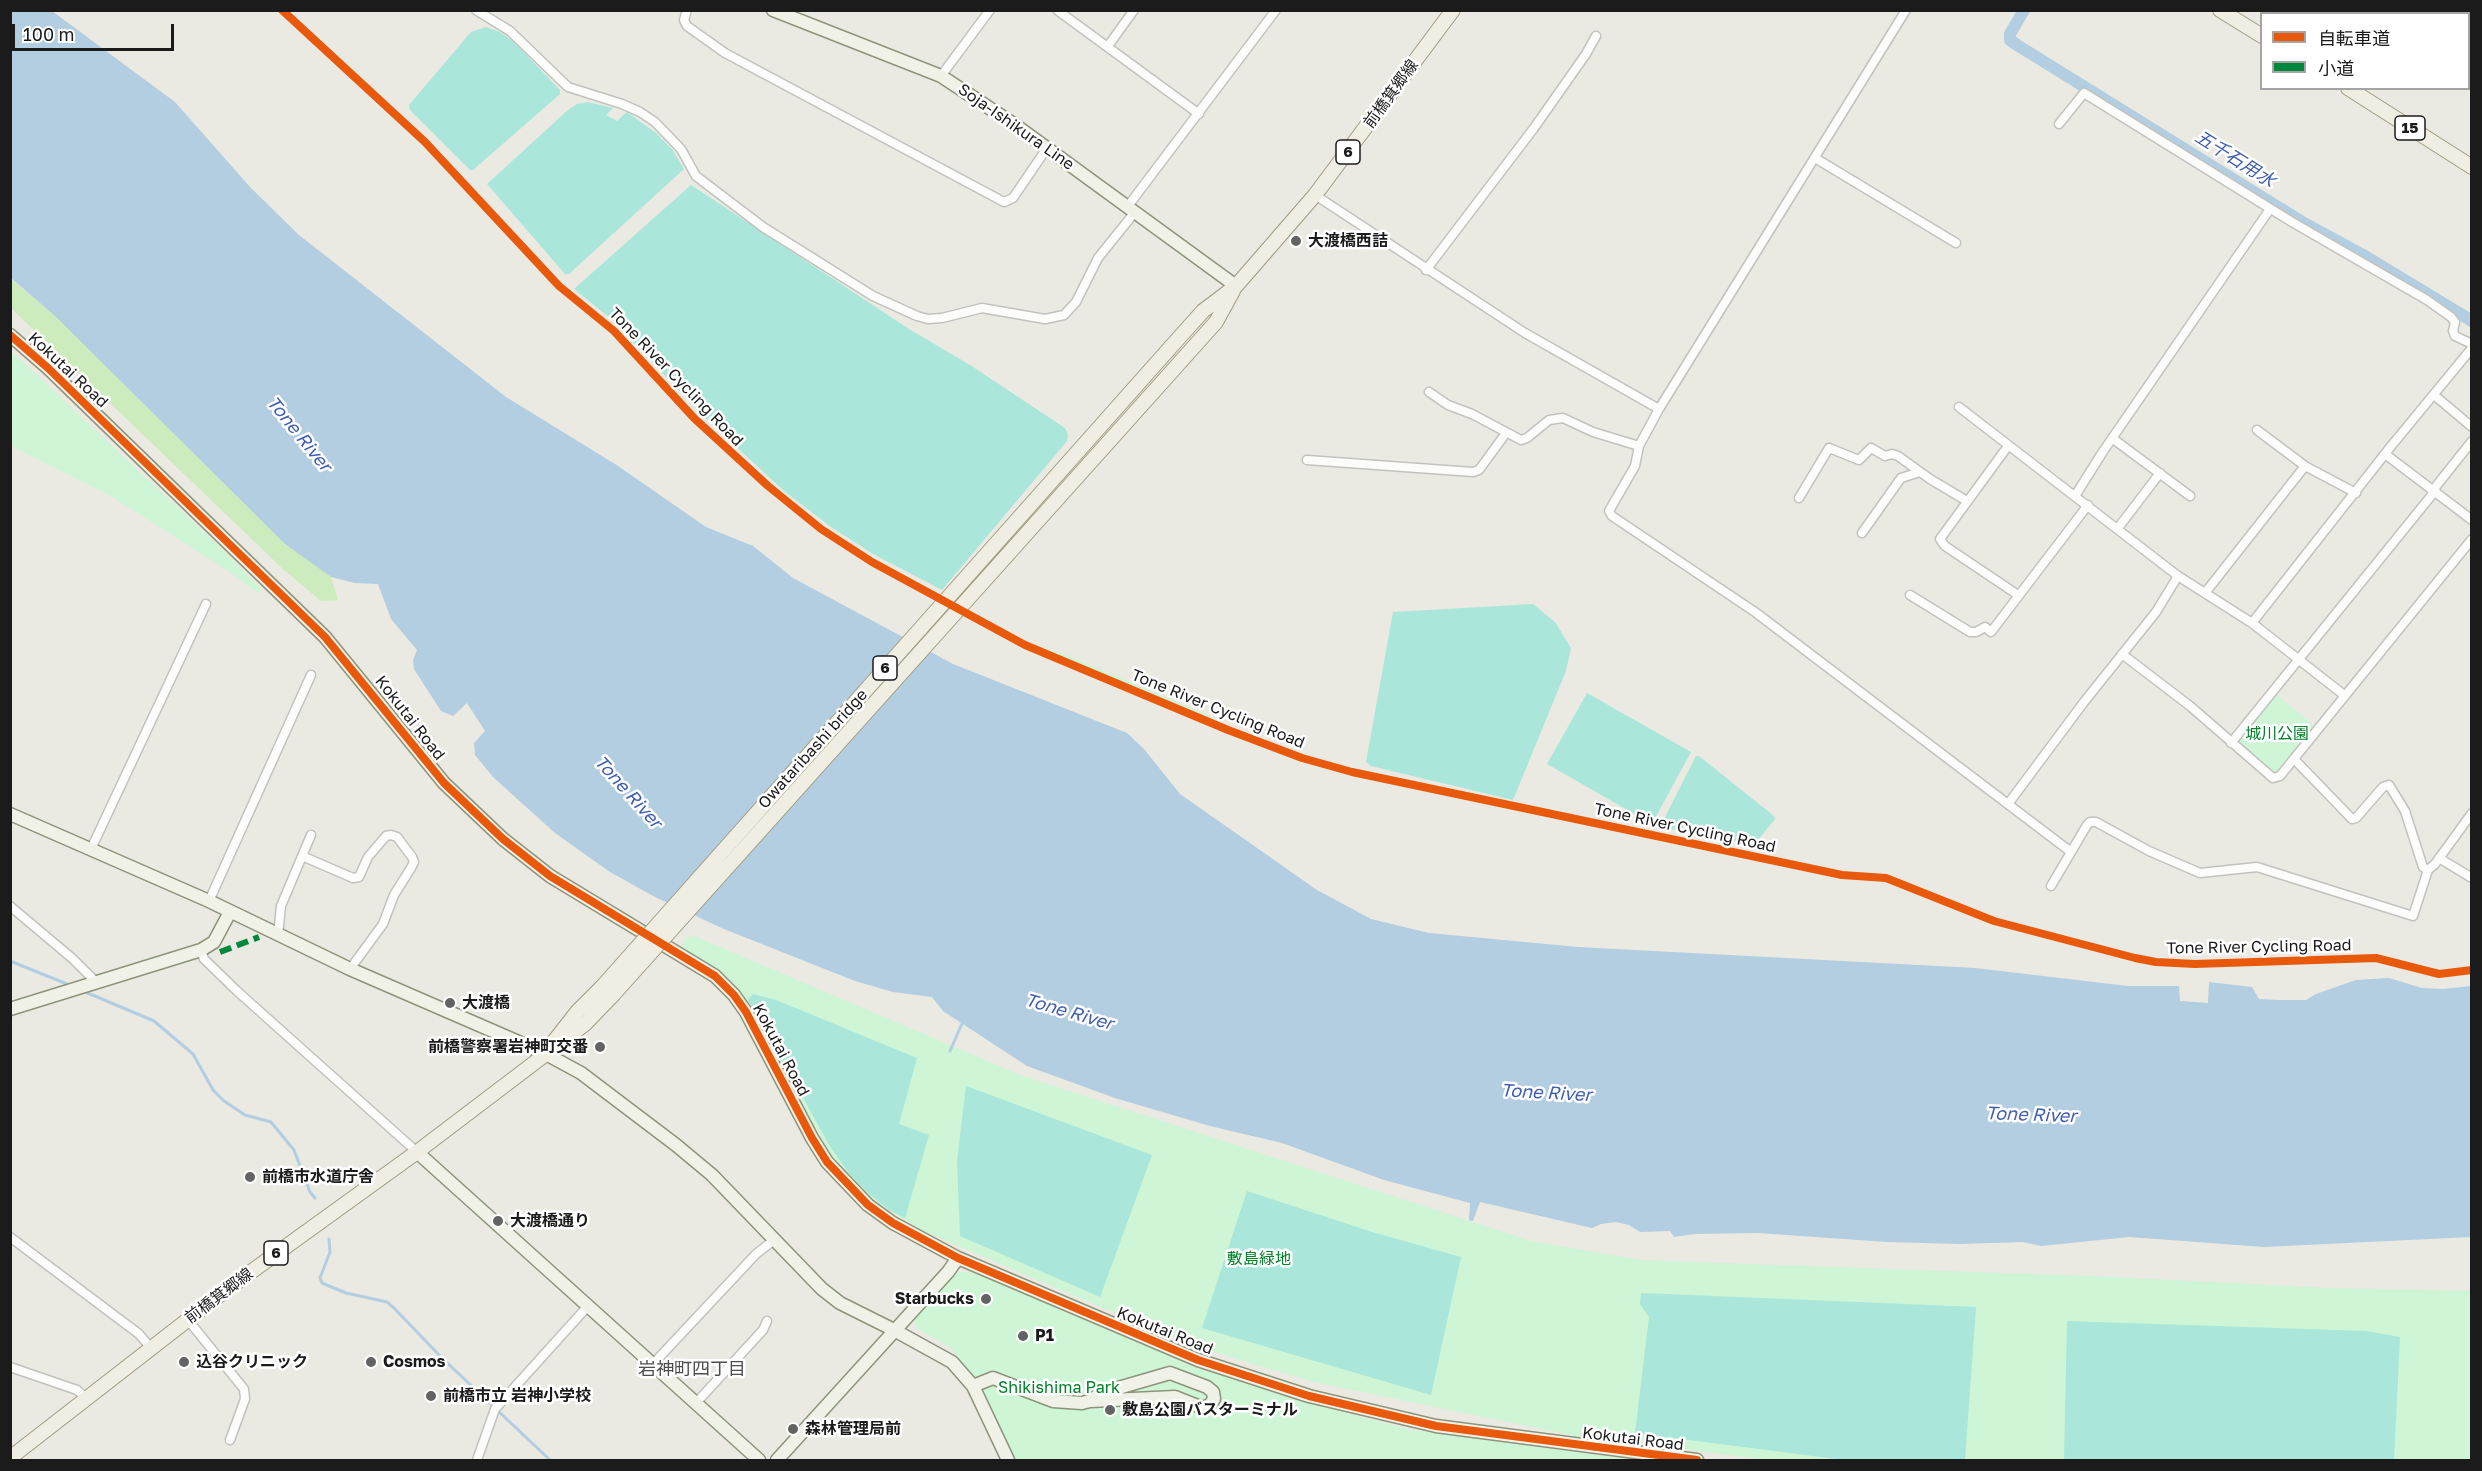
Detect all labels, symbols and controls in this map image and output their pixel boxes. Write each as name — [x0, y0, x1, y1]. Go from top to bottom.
scale bar — [15, 12, 177, 50]
legend — [2260, 12, 2470, 90]
text: 100 m — [23, 23, 74, 45]
text: 自転車道 — [2318, 27, 2390, 49]
street label: 前橋箕郷線 — [1360, 56, 1422, 132]
text: 小道 — [2318, 57, 2354, 79]
street label: Soja-Ishikura Line — [954, 80, 1078, 174]
road number: 15 — [2395, 116, 2425, 140]
water label: 五千石用水 — [2191, 126, 2279, 192]
road number: 6 — [1336, 140, 1360, 164]
place label: 大渡橋西詰 — [1308, 231, 1388, 251]
marker: 大渡橋西詰 — [1289, 234, 1303, 248]
street label: Tone River Cycling Road — [605, 304, 747, 450]
street label: Kokutai Road — [24, 328, 112, 412]
water label: Tone River — [262, 392, 336, 476]
road number: 6 — [873, 656, 897, 680]
street label: Tone River Cycling Road — [1129, 665, 1307, 753]
street label: Kokutai Road — [371, 672, 449, 764]
street label: Owataribashi bridge — [754, 685, 872, 813]
park label: 城川公園 — [2245, 724, 2309, 744]
water label: Tone River — [590, 751, 666, 833]
street label: Tone River Cycling Road — [1592, 799, 1778, 857]
street label: Tone River Cycling Road — [2166, 936, 2352, 958]
water label: Tone River — [1022, 989, 1116, 1035]
place label: 大渡橋 — [462, 993, 510, 1013]
marker: 大渡橋 — [443, 996, 457, 1010]
street label: Kokutai Road — [749, 1000, 813, 1100]
place label: 前橋警察署岩神町交番 — [428, 1037, 588, 1057]
marker: 前橋警察署岩神町交番 — [593, 1040, 607, 1054]
water label: Tone River — [1500, 1080, 1592, 1106]
water label: Tone River — [1985, 1103, 2077, 1127]
place label: 前橋市水道庁舎 — [262, 1167, 374, 1187]
marker: 前橋市水道庁舎 — [243, 1170, 257, 1184]
place label: 大渡橋通り — [510, 1211, 590, 1231]
marker: 大渡橋通り — [491, 1214, 505, 1228]
road number: 6 — [264, 1241, 288, 1265]
park label: 敷島緑地 — [1227, 1249, 1291, 1269]
street label: 前橋箕郷線 — [181, 1264, 257, 1328]
place label: Starbucks — [895, 1289, 974, 1309]
marker: Starbucks — [979, 1292, 993, 1306]
street label: Kokutai Road — [1114, 1303, 1216, 1359]
place label: P1 — [1035, 1326, 1054, 1346]
marker: P1 — [1016, 1329, 1030, 1343]
place label: 込谷クリニック — [196, 1352, 308, 1372]
place label: Cosmos — [383, 1352, 445, 1372]
marker: 込谷クリニック — [177, 1355, 191, 1369]
marker: Cosmos — [364, 1355, 378, 1369]
district label: 岩神町四丁目 — [638, 1358, 746, 1380]
park label: Shikishima Park — [998, 1378, 1120, 1398]
place label: 前橋市立 岩神小学校 — [443, 1386, 591, 1406]
marker: 前橋市立 岩神小学校 — [424, 1389, 438, 1403]
place label: 敷島公園バスターミナル — [1122, 1400, 1298, 1420]
marker: 敷島公園バスターミナル — [1103, 1403, 1117, 1417]
place label: 森林管理局前 — [805, 1419, 901, 1439]
marker: 森林管理局前 — [786, 1422, 800, 1436]
street label: Kokutai Road — [1581, 1423, 1685, 1455]

